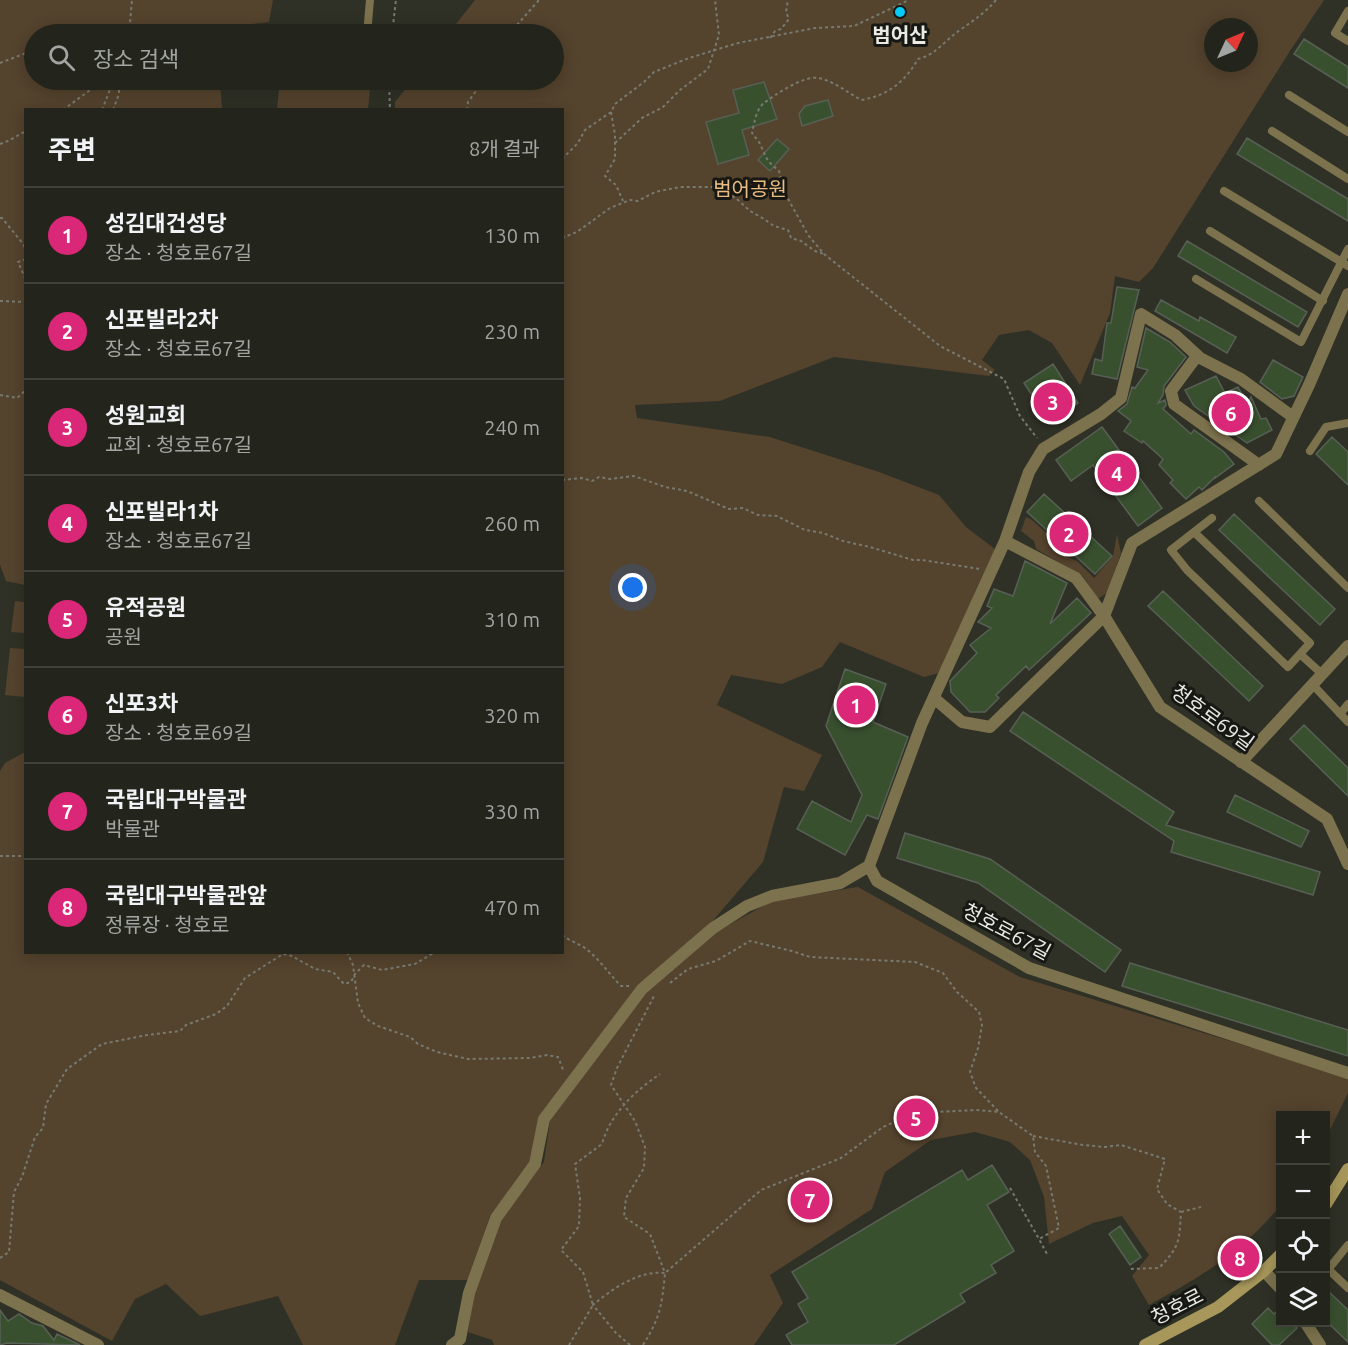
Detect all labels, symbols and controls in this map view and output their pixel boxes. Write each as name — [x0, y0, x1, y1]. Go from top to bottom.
marker: 범어산 — [893, 5, 907, 19]
north arrow — [1204, 18, 1258, 72]
place label: 범어산 — [872, 23, 928, 46]
search box — [24, 24, 564, 90]
icon: search — [45, 41, 78, 74]
text: 장소 검색 — [93, 46, 179, 71]
text: 주변 — [48, 135, 96, 164]
text: 8개 결과 — [469, 137, 540, 160]
park label: 범어공원 — [713, 177, 787, 200]
text: 성김대건성당 — [105, 210, 226, 235]
text: 1 — [62, 224, 73, 247]
text: 130 m — [484, 224, 540, 247]
text: 장소 · 청호로67길 — [105, 241, 252, 264]
text: 신포빌라2차 — [105, 306, 219, 331]
text: 2 — [62, 320, 73, 343]
text: 230 m — [484, 320, 540, 343]
text: 장소 · 청호로67길 — [105, 337, 252, 360]
pin: 3 — [1034, 380, 1072, 424]
pin: 6 — [1212, 390, 1250, 436]
text: 성원교회 — [105, 402, 186, 427]
text: 3 — [62, 416, 73, 439]
text: 240 m — [484, 416, 540, 439]
text: 교회 · 청호로67길 — [105, 433, 252, 456]
pin: 4 — [1098, 450, 1136, 496]
text: 신포빌라1차 — [105, 498, 219, 523]
text: 4 — [62, 512, 73, 535]
text: 260 m — [484, 512, 540, 535]
pin: 2 — [1050, 512, 1088, 556]
text: 장소 · 청호로67길 — [105, 529, 252, 552]
your location — [618, 573, 647, 602]
text: 유적공원 — [105, 594, 186, 619]
text: 5 — [62, 608, 73, 631]
text: 310 m — [484, 608, 540, 631]
text: 공원 — [105, 625, 142, 648]
street label: 청호로69길 — [1167, 679, 1259, 755]
pin: 1 — [836, 682, 876, 728]
text: 신포3차 — [105, 690, 178, 715]
text: 6 — [62, 704, 73, 727]
text: 320 m — [484, 704, 540, 727]
text: 장소 · 청호로69길 — [105, 721, 252, 744]
text: 국립대구박물관 — [105, 786, 247, 811]
text: 7 — [62, 800, 73, 823]
text: 330 m — [484, 800, 540, 823]
text: 박물관 — [105, 817, 160, 840]
text: 국립대구박물관앞 — [105, 882, 267, 907]
text: 8 — [62, 896, 73, 919]
text: 470 m — [484, 896, 540, 919]
street label: 청호로67길 — [959, 898, 1055, 964]
text: 정류장 · 청호로 — [105, 913, 229, 936]
pin: 5 — [896, 1096, 936, 1140]
map controls — [1276, 1111, 1330, 1327]
button: + — [1276, 1111, 1330, 1165]
button: − — [1276, 1165, 1330, 1219]
pin: 7 — [790, 1178, 830, 1222]
button: locate — [1276, 1219, 1330, 1273]
pin: 8 — [1220, 1236, 1260, 1280]
button: layers — [1276, 1273, 1330, 1327]
street label: 청호로 — [1147, 1283, 1207, 1329]

